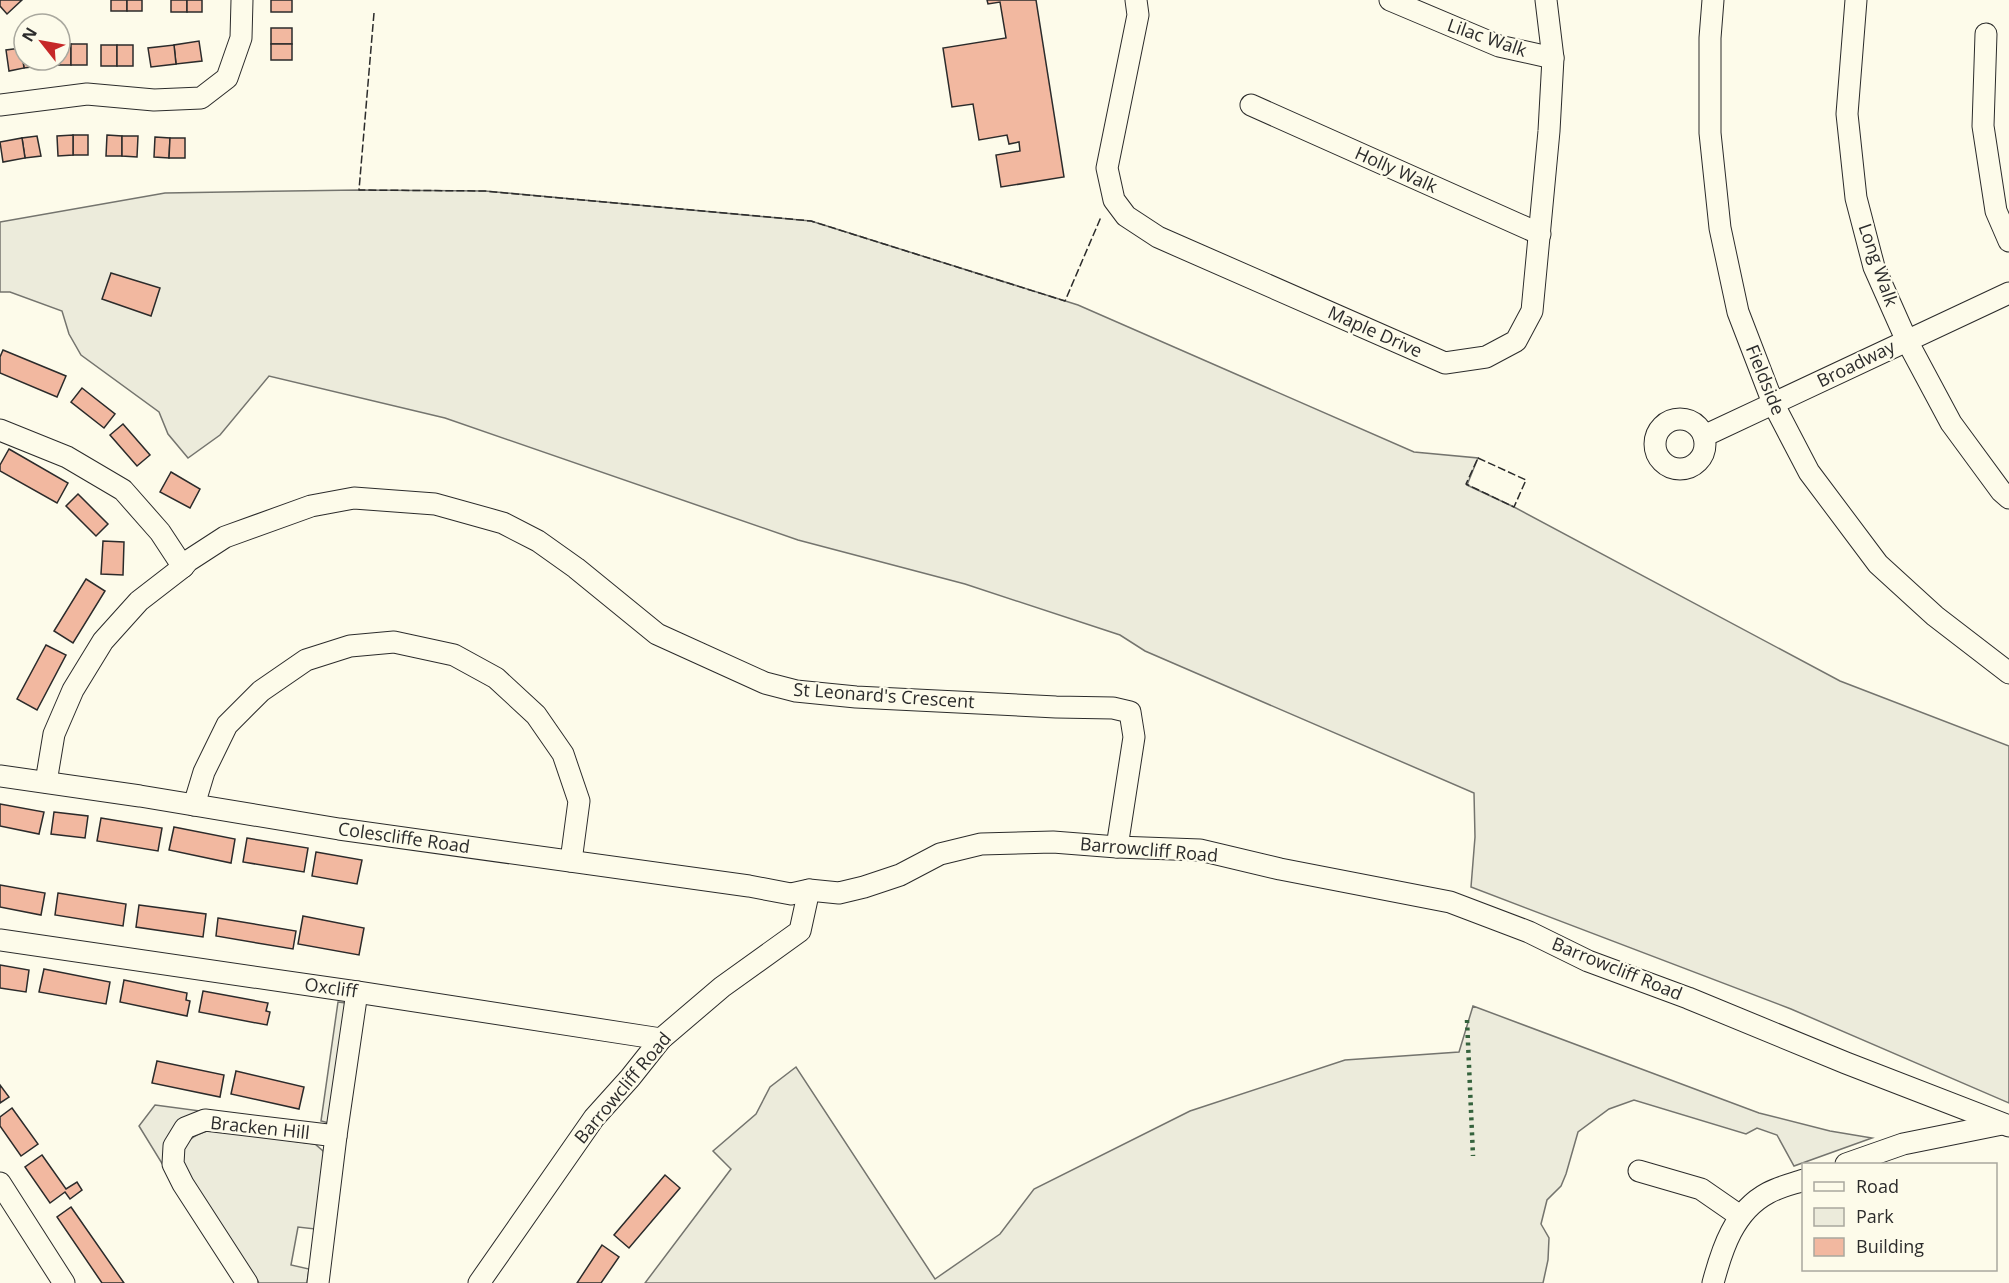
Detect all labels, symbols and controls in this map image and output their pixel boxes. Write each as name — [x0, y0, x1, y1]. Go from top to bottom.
north arrow — [12, 12, 72, 72]
street label: Lilac Walk — [1444, 12, 1531, 62]
text: N — [16, 23, 42, 46]
street label: Holly Walk — [1352, 140, 1442, 198]
street label: Long Walk — [1854, 220, 1905, 310]
street label: Maple Drive — [1325, 300, 1426, 363]
street label: Broadway — [1813, 334, 1899, 392]
street label: Fieldside — [1741, 341, 1791, 418]
street label: St Leonard's Crescent — [793, 677, 975, 713]
street label: Colescliffe Road — [337, 816, 472, 858]
street label: Barrowcliff Road — [1079, 831, 1219, 867]
street label: Barrowcliff Road — [1549, 931, 1686, 1005]
street label: Oxcliff — [303, 971, 360, 1003]
street label: Barrowcliff Road — [569, 1027, 676, 1148]
street label: Bracken Hill — [209, 1110, 311, 1144]
legend — [1802, 1163, 1997, 1271]
text: Road — [1856, 1174, 1899, 1198]
text: Park — [1856, 1204, 1894, 1228]
text: Building — [1856, 1234, 1924, 1258]

